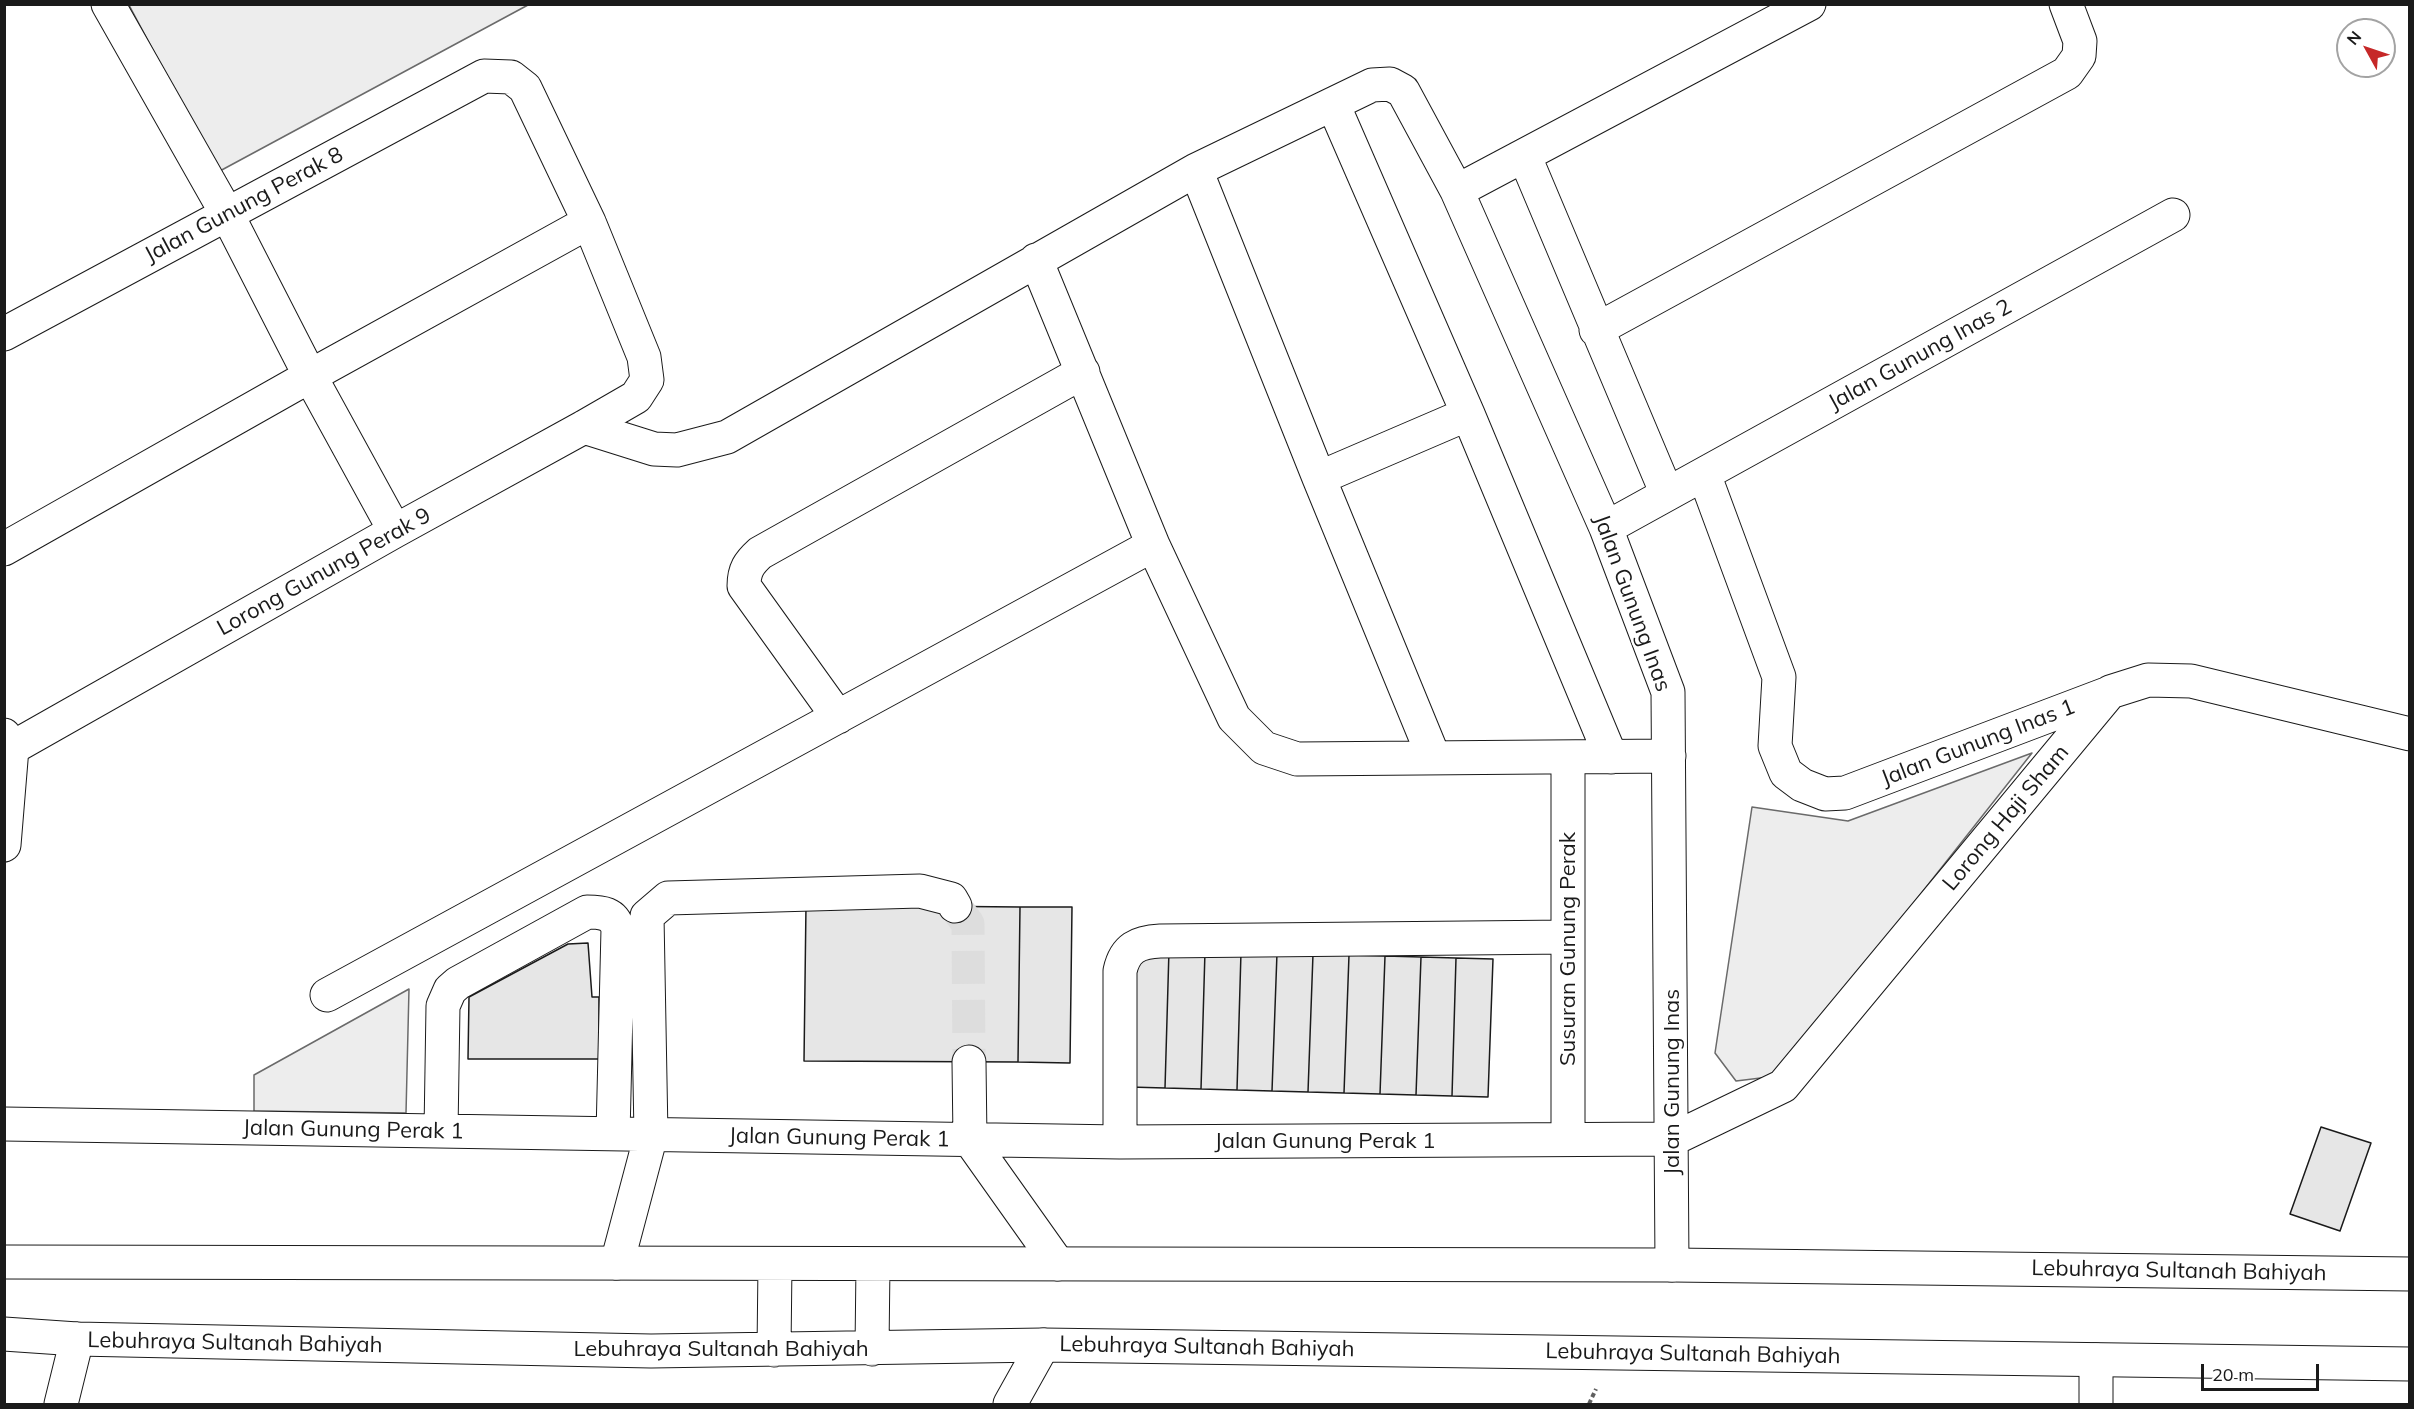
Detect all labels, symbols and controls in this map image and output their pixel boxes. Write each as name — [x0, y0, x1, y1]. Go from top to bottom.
north arrow — [2336, 18, 2396, 78]
text: N — [2342, 27, 2365, 49]
street label: Jalan Gunung Perak 8 — [140, 141, 348, 269]
street label: Jalan Gunung Inas 2 — [1824, 294, 2016, 416]
street label: Lorong Gunung Perak 9 — [213, 502, 435, 642]
street label: Jalan Gunung Inas — [1588, 511, 1676, 695]
street label: Jalan Gunung Inas 1 — [1877, 694, 2079, 792]
street label: Lorong Haji Sham — [1937, 740, 2075, 896]
street label: Susuran Gunung Perak — [1555, 832, 1581, 1066]
street label: Jalan Gunung Inas — [1659, 989, 1685, 1175]
street label: Jalan Gunung Perak 1 — [242, 1115, 464, 1145]
street label: Jalan Gunung Perak 1 — [728, 1123, 950, 1153]
street label: Jalan Gunung Perak 1 — [1215, 1128, 1435, 1154]
street label: Lebuhraya Sultanah Bahiyah — [2031, 1255, 2327, 1287]
street label: Lebuhraya Sultanah Bahiyah — [87, 1327, 383, 1359]
street label: Lebuhraya Sultanah Bahiyah — [1059, 1331, 1355, 1363]
street label: Lebuhraya Sultanah Bahiyah — [573, 1336, 869, 1362]
street label: Lebuhraya Sultanah Bahiyah — [1545, 1338, 1841, 1370]
scale bar — [2204, 1352, 2322, 1390]
text: 20 m — [2212, 1363, 2254, 1386]

